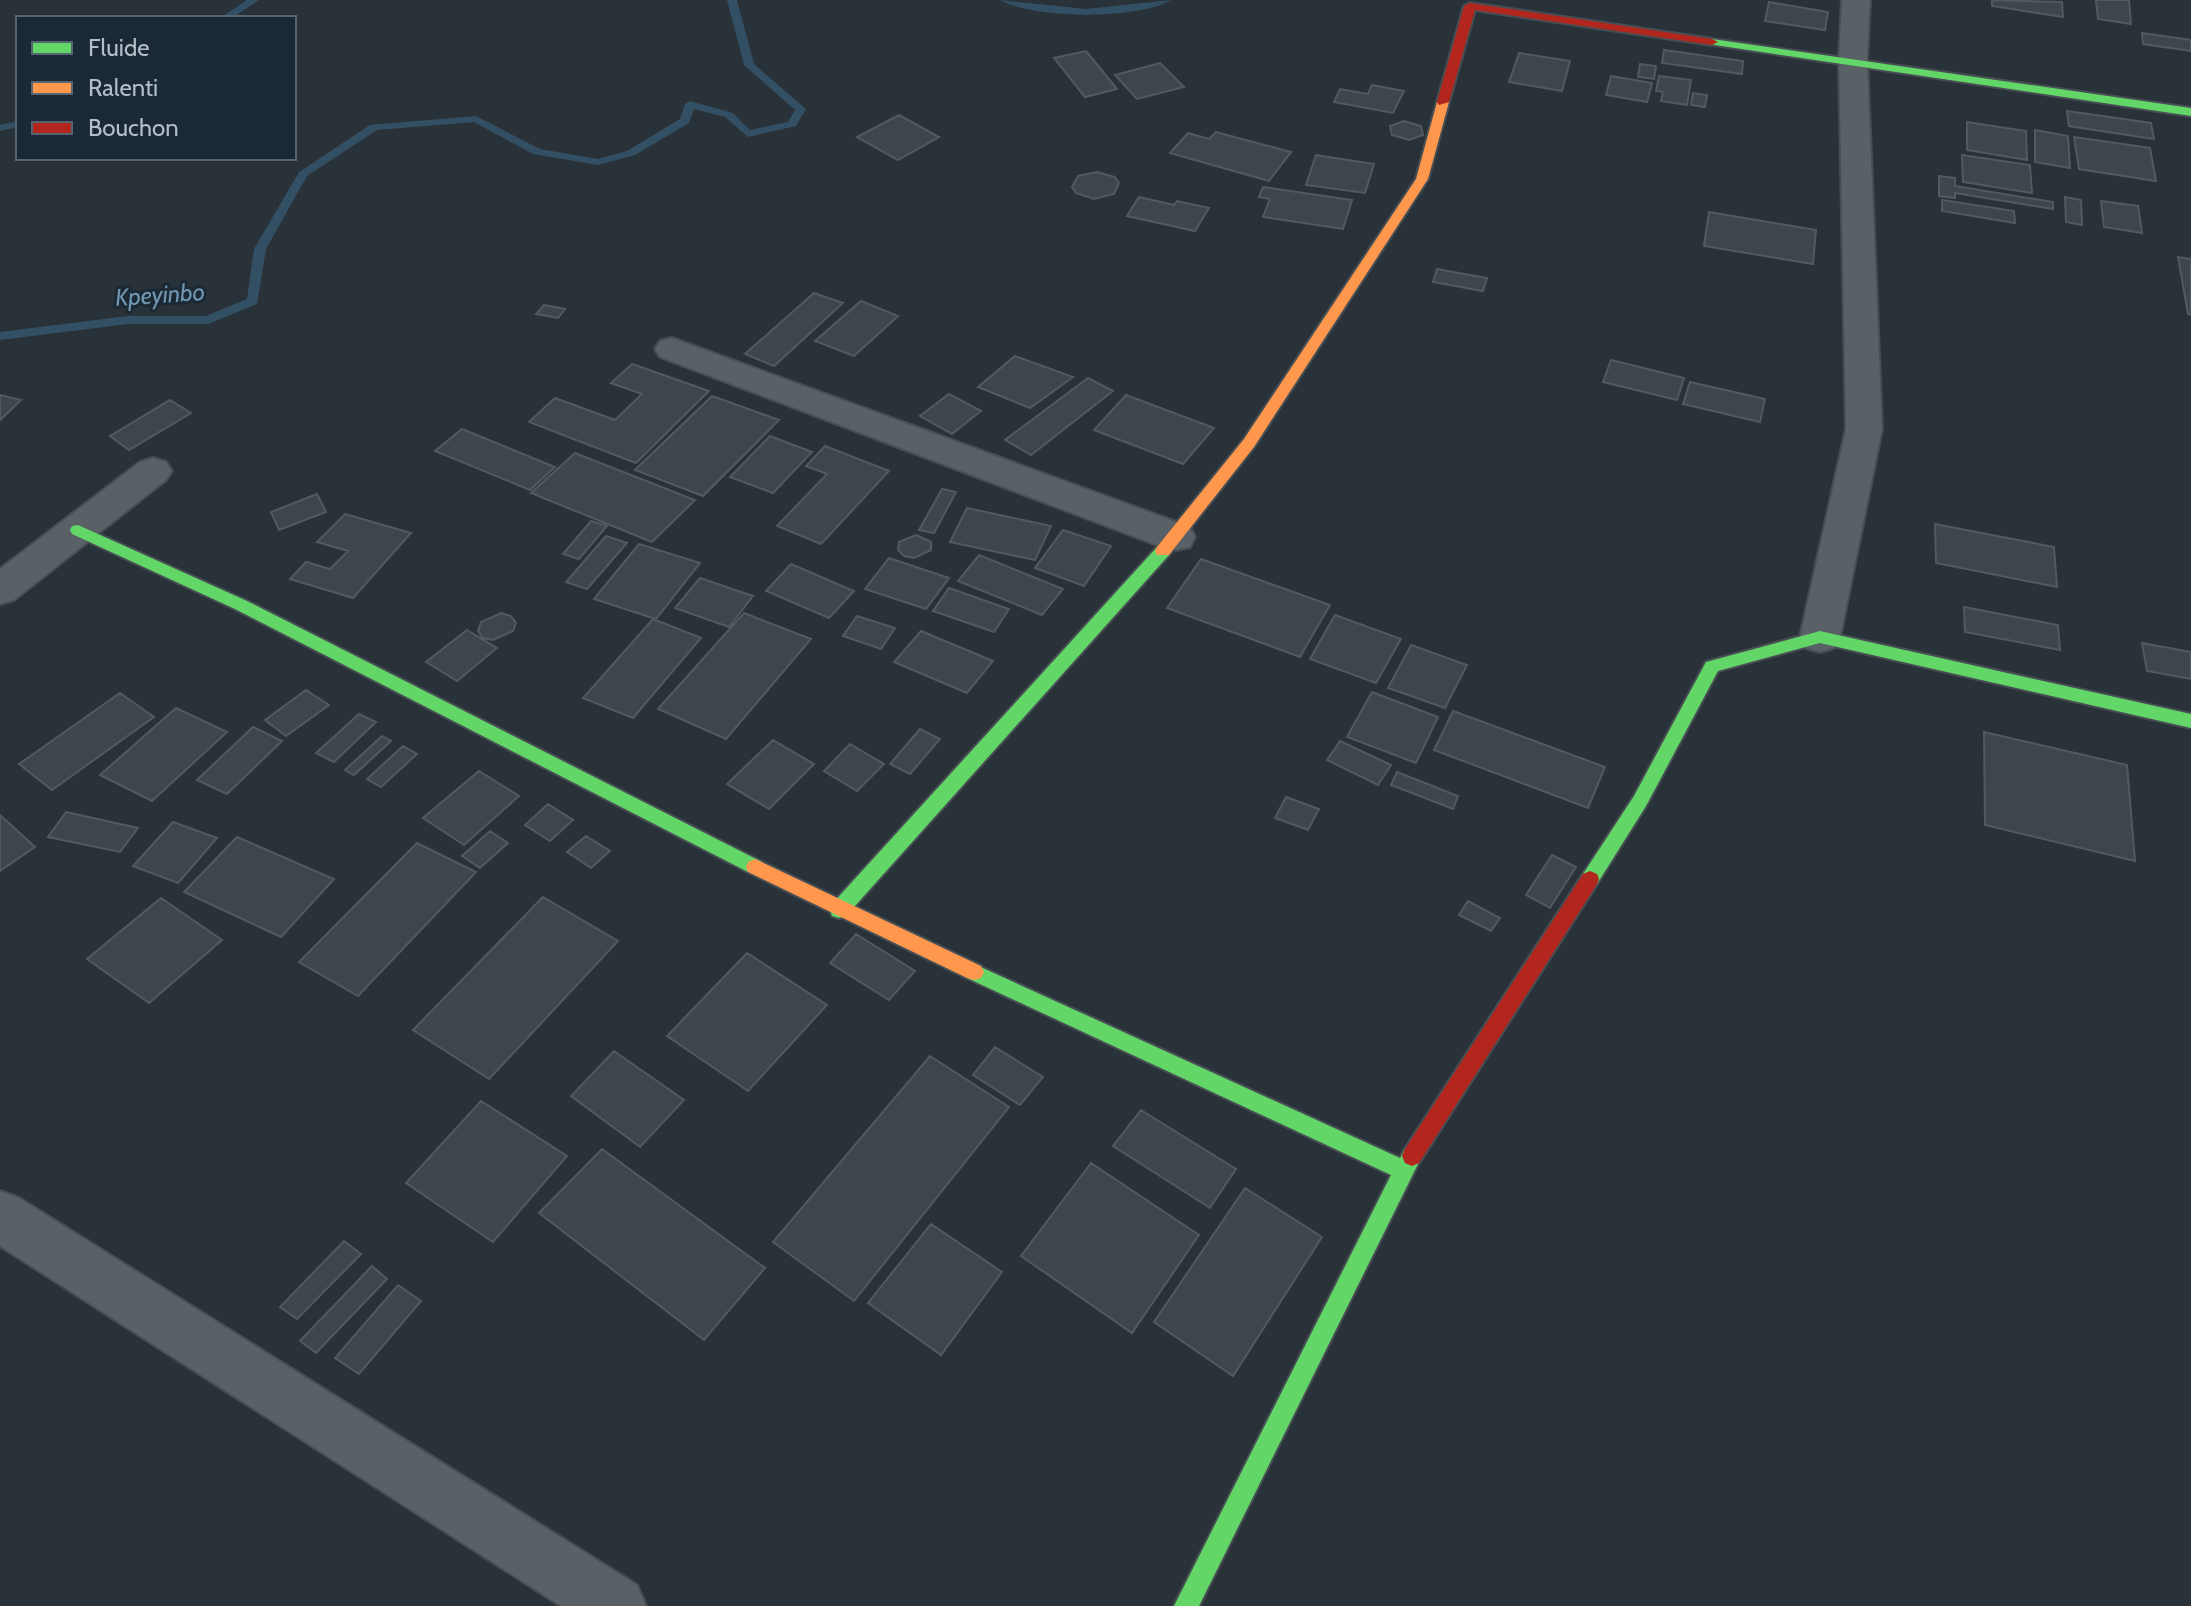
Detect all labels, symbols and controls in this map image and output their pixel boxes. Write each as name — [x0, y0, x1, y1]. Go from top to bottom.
legend — [16, 16, 296, 160]
text: Fluide — [88, 33, 150, 62]
text: Ralenti — [88, 73, 158, 102]
text: Bouchon — [88, 113, 179, 142]
water label: Kpeyinbo — [114, 277, 206, 312]

